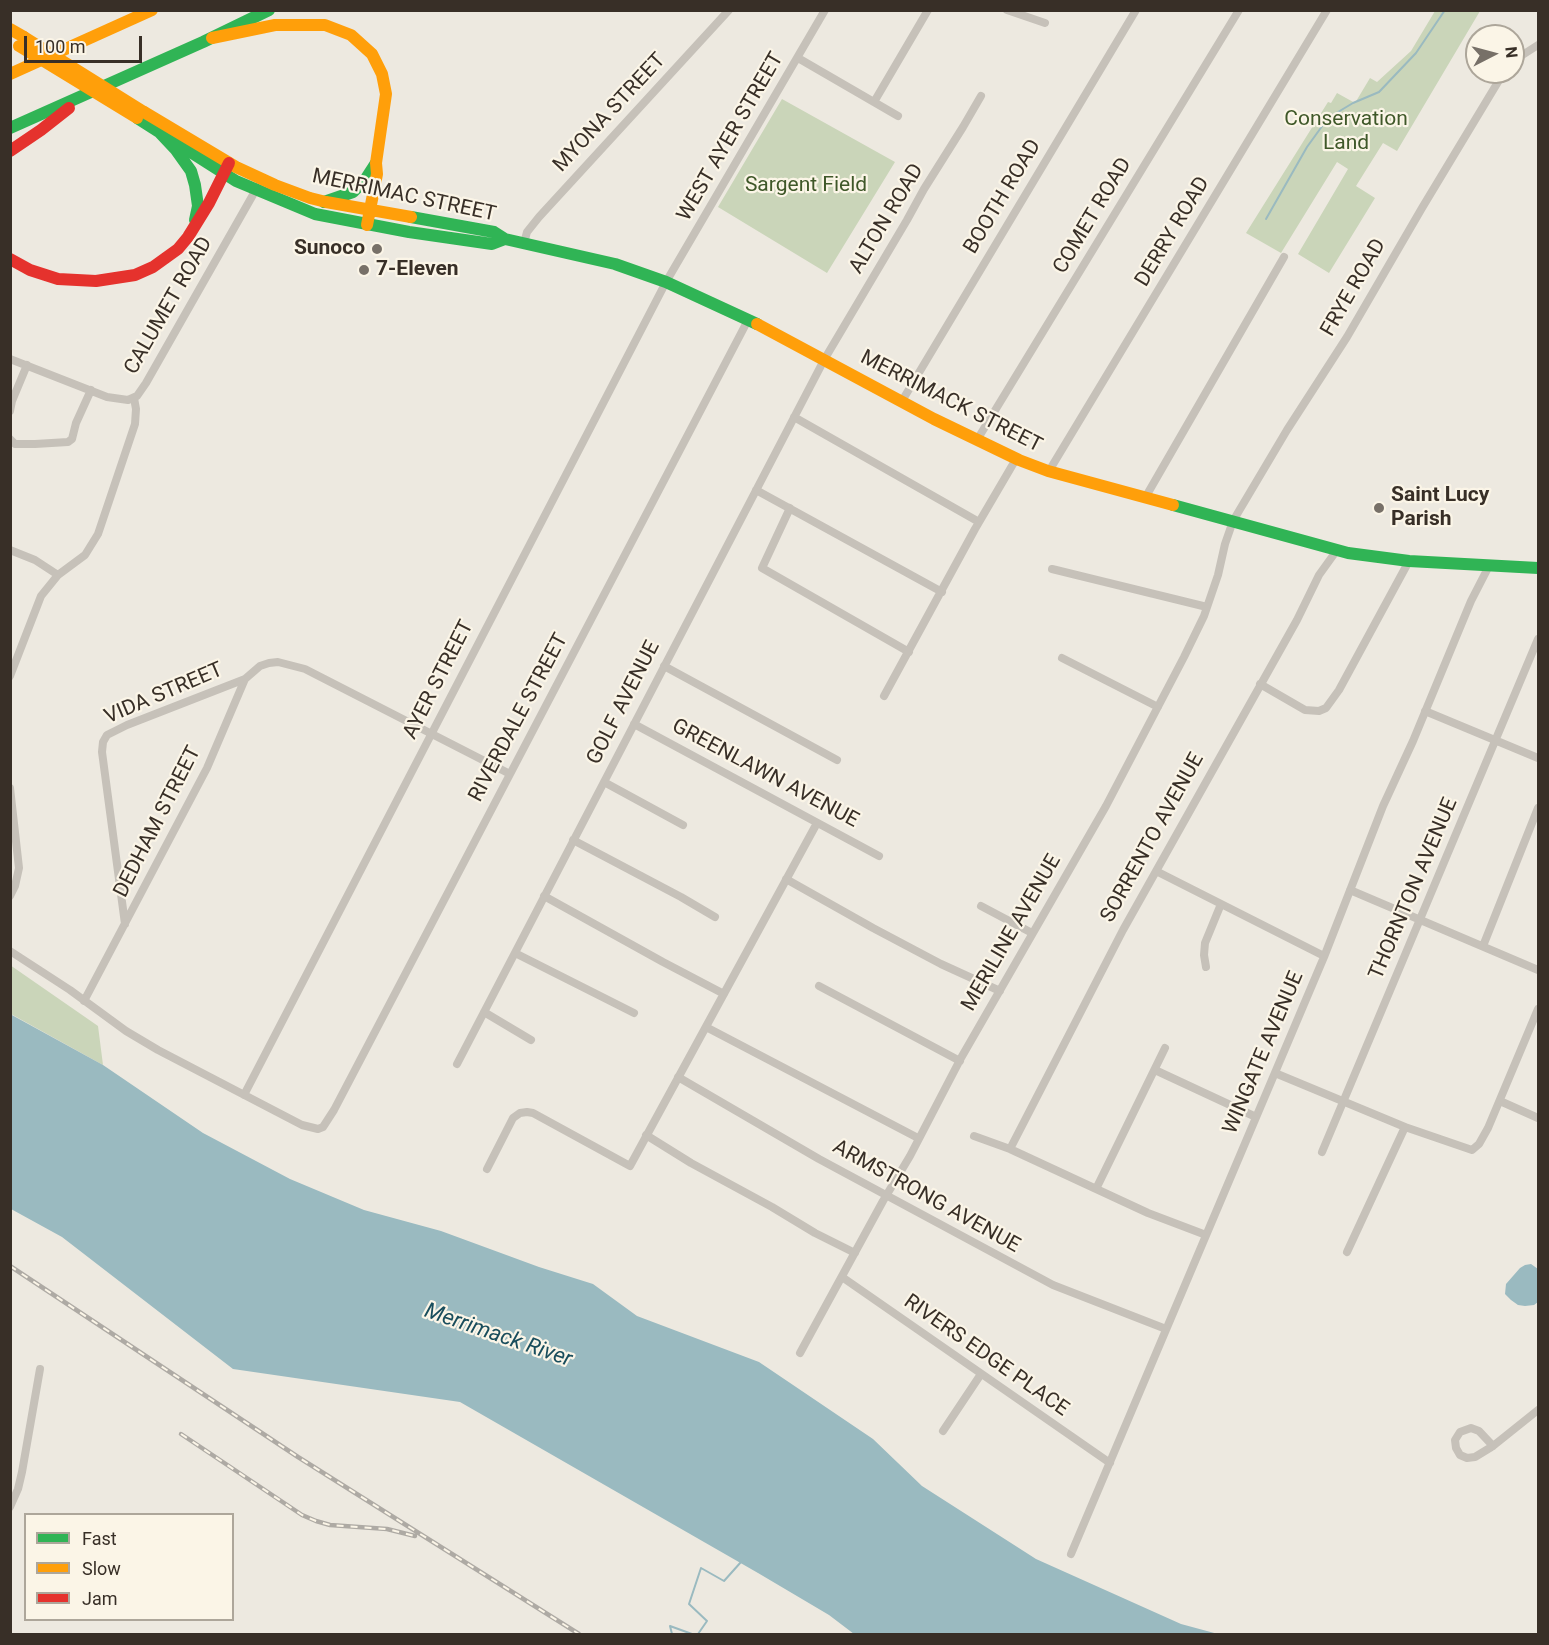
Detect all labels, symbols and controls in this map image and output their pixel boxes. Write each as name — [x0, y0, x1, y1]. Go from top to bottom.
scale bar — [27, 24, 146, 62]
north arrow — [1465, 24, 1525, 84]
text: 100 m — [35, 36, 86, 57]
text: N — [1501, 46, 1521, 59]
street label: MYONA STREET — [548, 48, 672, 178]
street label: WEST AYER STREET — [672, 48, 790, 226]
park label: Conservation Land — [1284, 107, 1408, 157]
street label: BOOTH ROAD — [959, 135, 1047, 259]
street label: COMET ROAD — [1048, 153, 1138, 279]
street label: ALTON ROAD — [844, 159, 930, 279]
street label: MERRIMAC STREET — [310, 164, 498, 228]
park label: Sargent Field — [745, 173, 867, 199]
street label: DERRY ROAD — [1130, 173, 1216, 291]
street label: CALUMET ROAD — [119, 233, 219, 379]
street label: FRYE ROAD — [1316, 235, 1392, 341]
place label: Sunoco — [294, 236, 365, 262]
marker: Sunoco — [370, 242, 384, 256]
place label: 7-Eleven — [376, 257, 459, 283]
marker: 7-Eleven — [357, 263, 371, 277]
street label: MERRIMACK STREET — [856, 345, 1046, 459]
place label: Saint Lucy Parish — [1391, 483, 1489, 533]
marker: Saint Lucy Parish — [1372, 501, 1386, 515]
street label: AYER STREET — [398, 616, 480, 744]
street label: RIVERDALE STREET — [464, 629, 574, 807]
street label: GOLF AVENUE — [582, 637, 666, 769]
street label: VIDA STREET — [101, 658, 227, 730]
street label: GREENLAWN AVENUE — [667, 714, 863, 834]
street label: DEDHAM STREET — [109, 742, 207, 902]
street label: SORRENTO AVENUE — [1096, 749, 1210, 927]
street label: THORNTON AVENUE — [1364, 794, 1464, 984]
street label: MERILINE AVENUE — [957, 850, 1067, 1016]
street label: WINGATE AVENUE — [1218, 968, 1310, 1138]
street label: ARMSTRONG AVENUE — [828, 1135, 1024, 1259]
street label: RIVERS EDGE PLACE — [899, 1290, 1073, 1422]
water label: Merrimack River — [421, 1298, 575, 1374]
legend — [24, 1513, 234, 1621]
text: Fast — [82, 1528, 117, 1549]
text: Slow — [82, 1558, 121, 1579]
text: Jam — [82, 1588, 118, 1609]

